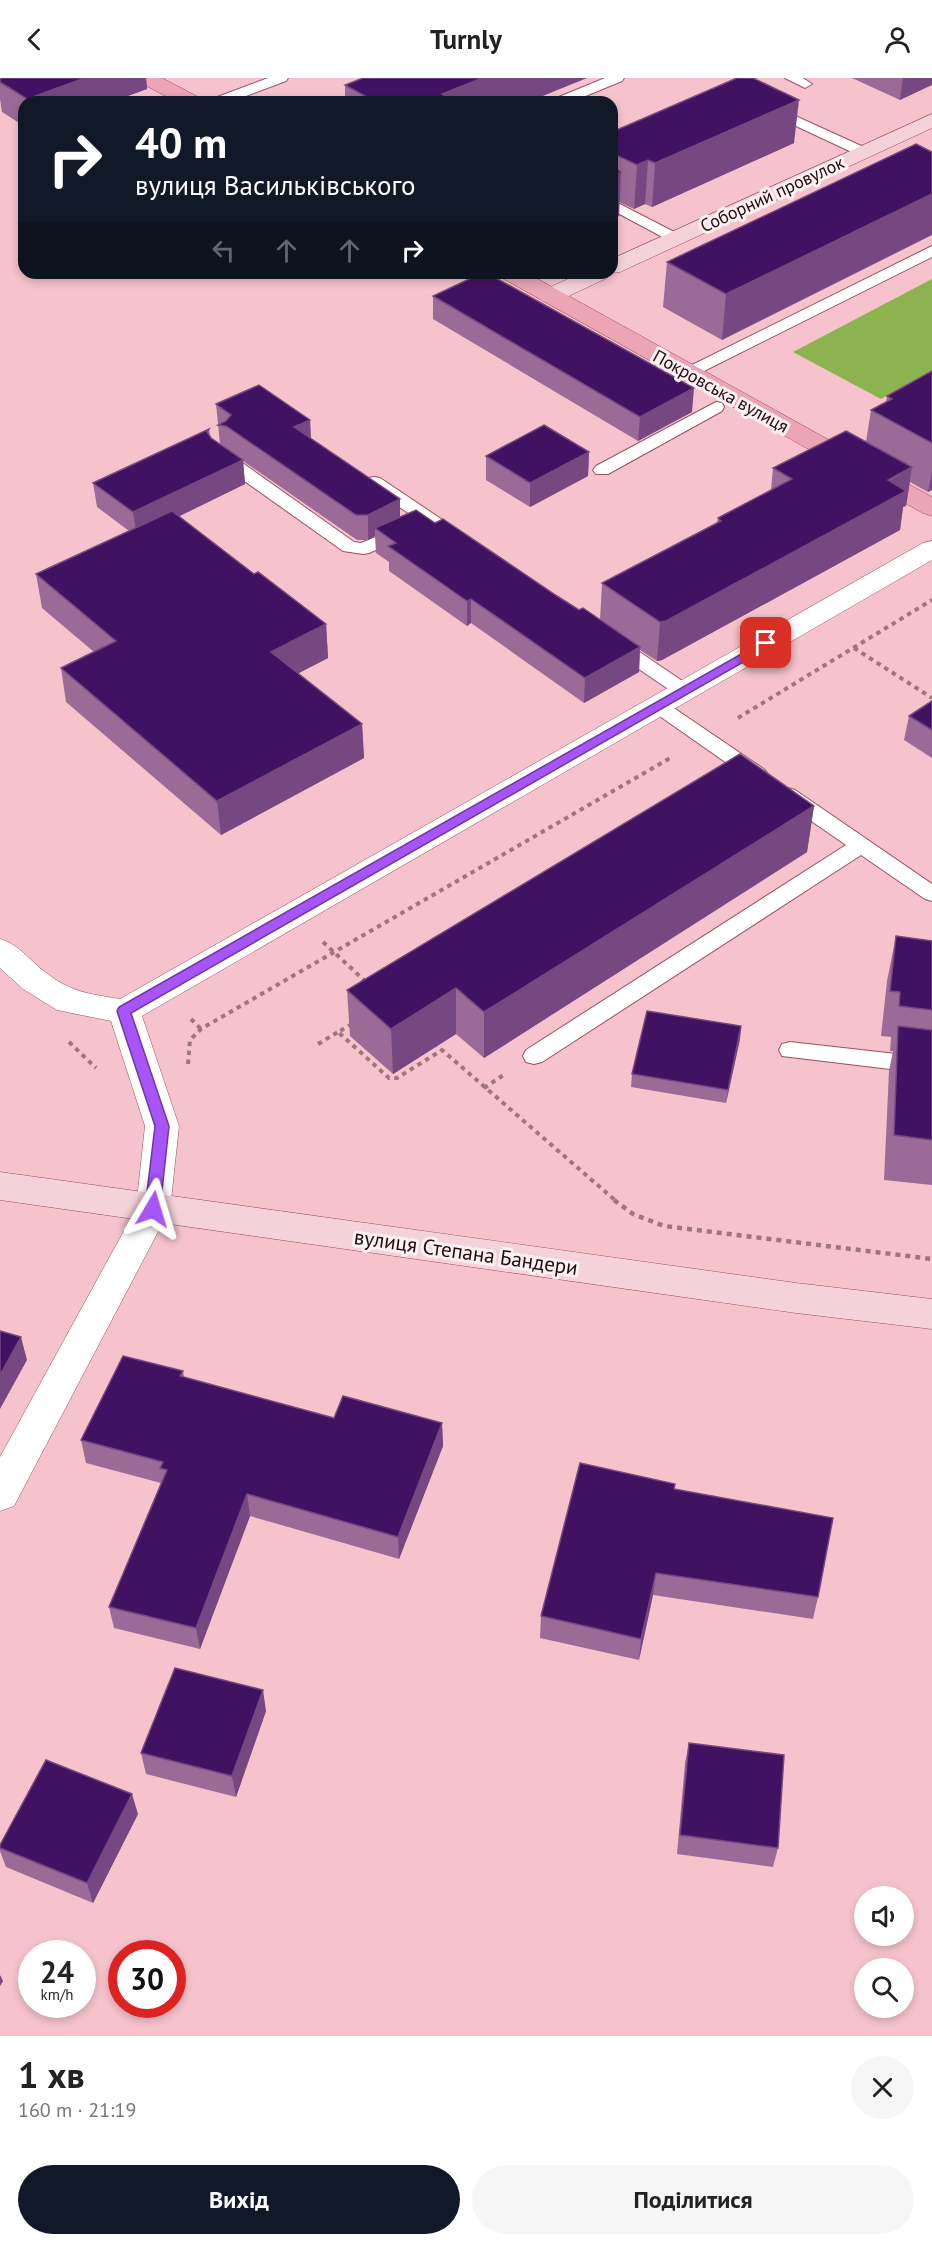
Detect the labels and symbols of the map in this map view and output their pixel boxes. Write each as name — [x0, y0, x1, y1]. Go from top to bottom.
street label: Соборний провулок — [696, 150, 848, 237]
street label: Покровська вулиця — [649, 344, 793, 438]
pin — [740, 617, 791, 668]
position arrow — [121, 1177, 185, 1241]
street label: вулиця Степана Бандери — [352, 1223, 580, 1281]
speed limit sign: 30 — [108, 1940, 186, 2018]

